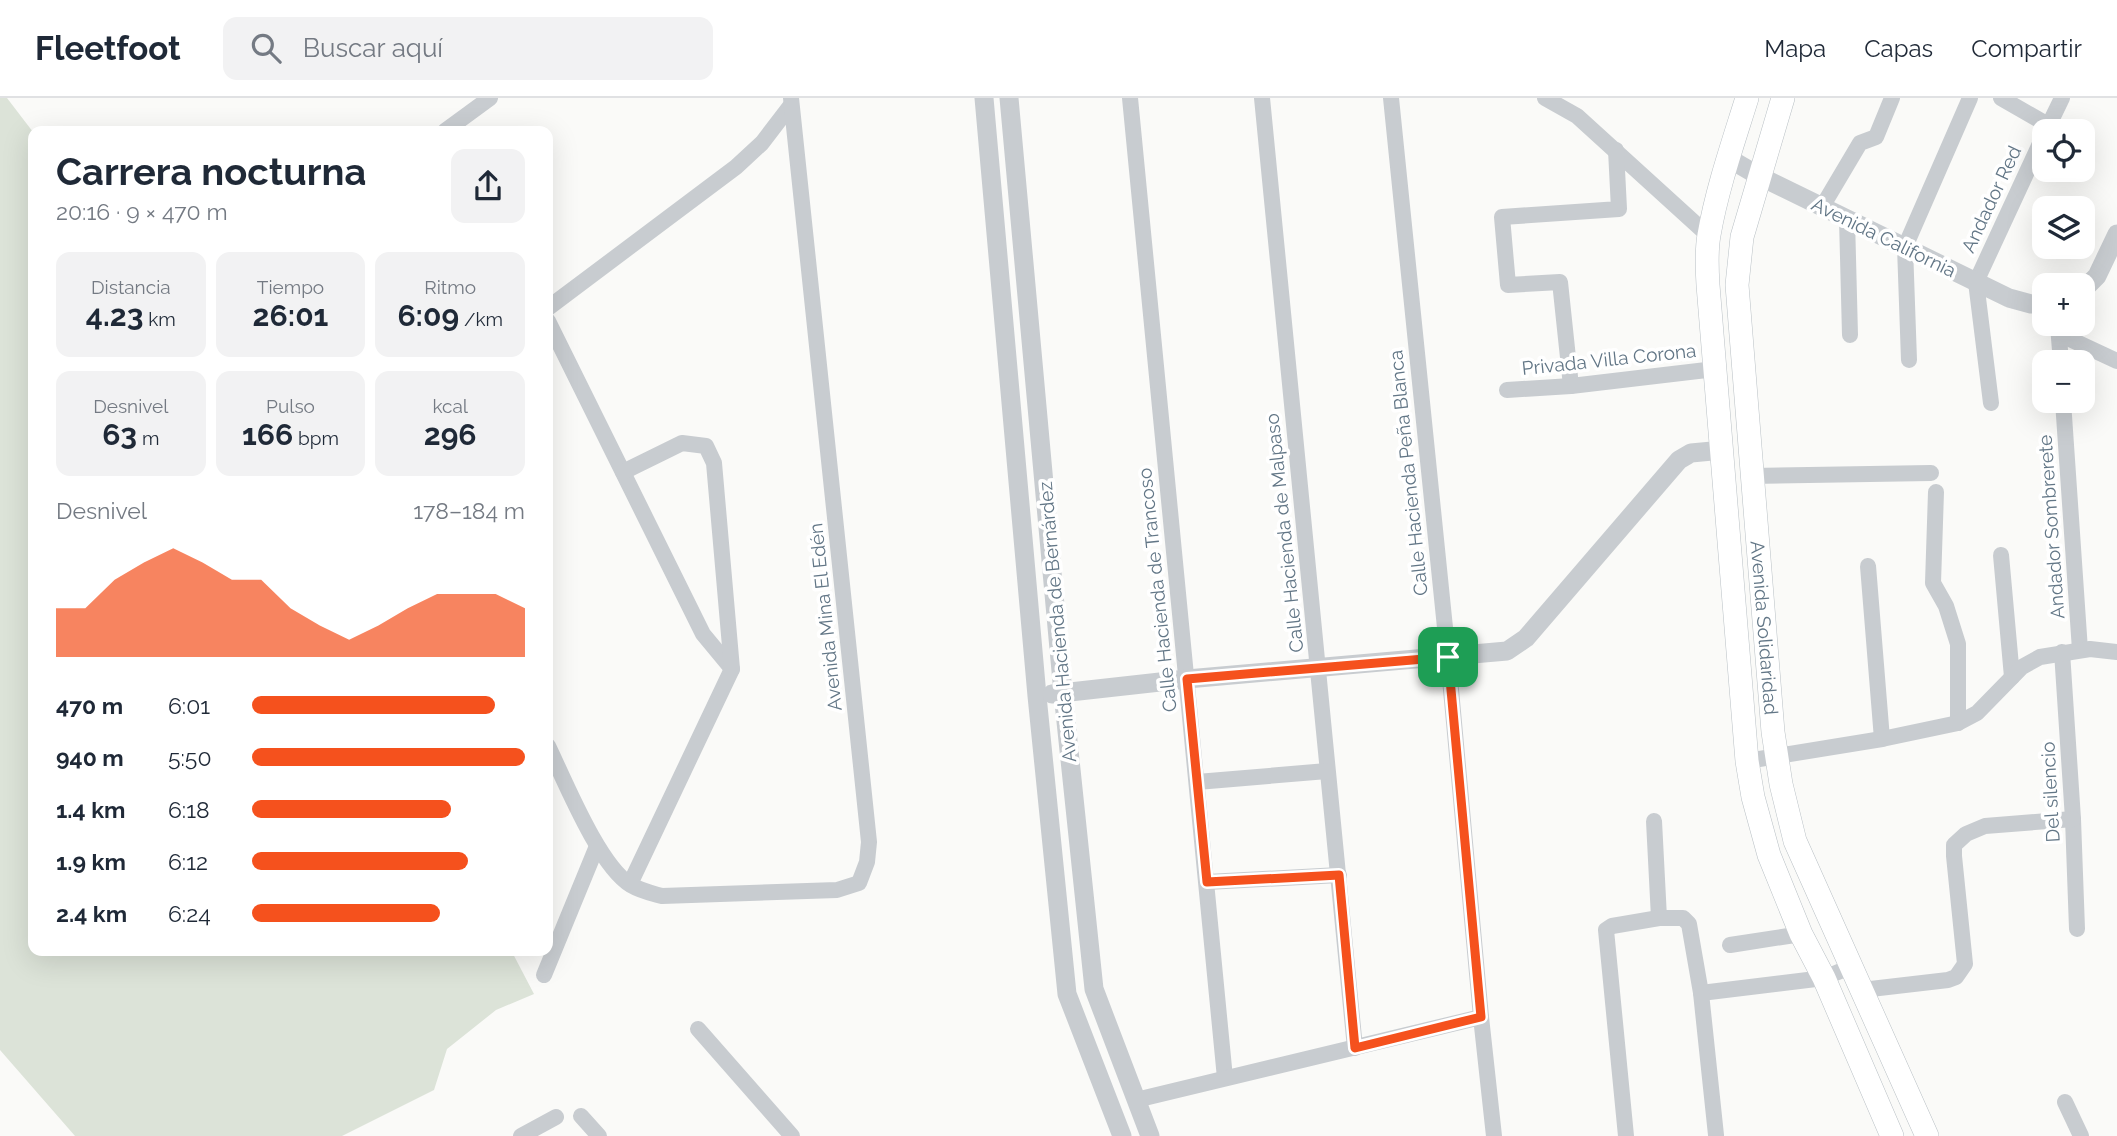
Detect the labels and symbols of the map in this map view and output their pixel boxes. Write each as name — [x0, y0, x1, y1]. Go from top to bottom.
street label: Andador Red — [1957, 142, 2025, 256]
street label: Avenida California — [1808, 193, 1960, 281]
street label: Privada Villa Corona — [1521, 339, 1697, 379]
street label: Calle Hacienda Peña Blanca — [1384, 349, 1432, 597]
street label: Calle Hacienda de Malpaso — [1261, 412, 1307, 654]
street label: Andador Sombrerete — [2034, 434, 2068, 620]
street label: Calle Hacienda de Trancoso — [1133, 467, 1181, 713]
street label: Avenida Hacienda de Bernárdez — [1034, 481, 1080, 763]
street label: Avenida Mina El Edén — [804, 522, 846, 712]
street label: Avenida Solidaridad — [1747, 540, 1783, 716]
pin — [1418, 627, 1478, 687]
street label: Del silencio — [2036, 741, 2064, 843]

